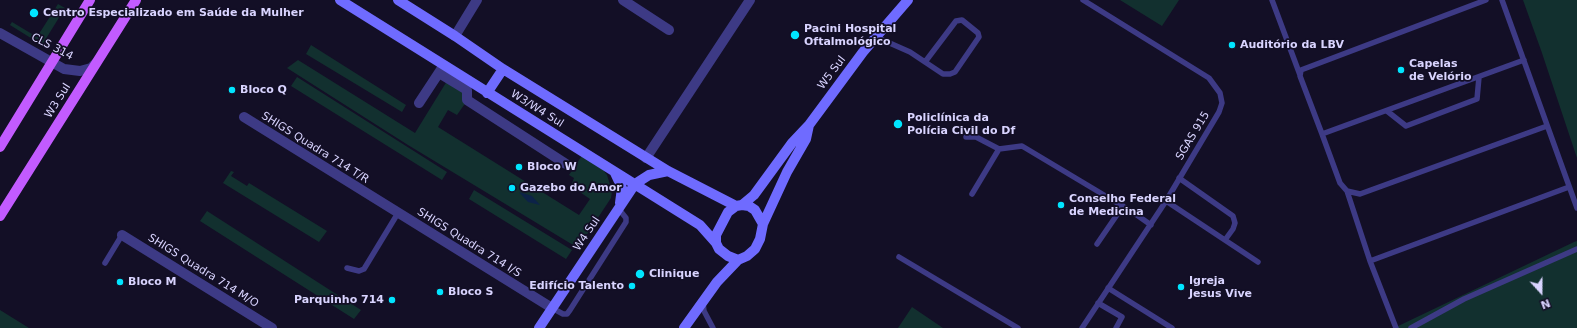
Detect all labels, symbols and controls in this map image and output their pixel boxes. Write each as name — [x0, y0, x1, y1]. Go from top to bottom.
place label: Centro Especializado em Saúde da Mulher — [43, 6, 304, 20]
marker: Centro Especializado em Saúde da Mulher — [28, 7, 40, 19]
place label: Pacini Hospital Oftalmológico — [804, 22, 896, 48]
marker: Pacini Hospital Oftalmológico — [789, 29, 801, 41]
street label: CLS 314 — [29, 31, 75, 63]
place label: Auditório da LBV — [1240, 38, 1344, 52]
marker: Auditório da LBV — [1227, 40, 1237, 50]
street label: W5 Sul — [815, 54, 849, 92]
place label: Capelas de Velório — [1409, 57, 1472, 83]
marker: Capelas de Velório — [1396, 65, 1406, 75]
street label: W3 Sul — [42, 81, 74, 121]
place label: Bloco Q — [240, 83, 287, 97]
marker: Bloco Q — [227, 85, 237, 95]
street label: W3/W4 Sul — [508, 88, 566, 130]
street label: SGAS 915 — [1173, 109, 1213, 163]
street label: SHIGS Quadra 714 T/R — [259, 110, 371, 186]
place label: Policlínica da Polícia Civil do Df — [907, 111, 1015, 137]
marker: Policlínica da Polícia Civil do Df — [892, 118, 904, 130]
place label: Bloco W — [527, 160, 577, 174]
marker: Bloco W — [514, 162, 524, 172]
place label: Gazebo do Amor — [520, 181, 622, 195]
marker: Gazebo do Amor — [507, 183, 517, 193]
place label: Conselho Federal de Medicina — [1069, 192, 1176, 218]
marker: Conselho Federal de Medicina — [1056, 200, 1066, 210]
street label: SHIGS Quadra 714 I/S — [415, 206, 523, 280]
street label: W4 Sul — [571, 214, 603, 254]
street label: SHIGS Quadra 714 M/O — [145, 231, 261, 311]
place label: Clinique — [649, 267, 699, 281]
marker: Clinique — [634, 268, 646, 280]
north arrow — [1521, 272, 1561, 312]
place label: Igreja Jesus Vive — [1189, 274, 1252, 300]
place label: Bloco M — [128, 275, 177, 289]
marker: Bloco M — [115, 277, 125, 287]
place label: Edifício Talento — [529, 279, 624, 293]
marker: Edifício Talento — [627, 281, 637, 291]
marker: Igreja Jesus Vive — [1176, 282, 1186, 292]
place label: Bloco S — [448, 285, 494, 299]
marker: Bloco S — [435, 287, 445, 297]
place label: Parquinho 714 — [294, 293, 384, 307]
marker: Parquinho 714 — [387, 295, 397, 305]
text: N — [1539, 296, 1552, 311]

